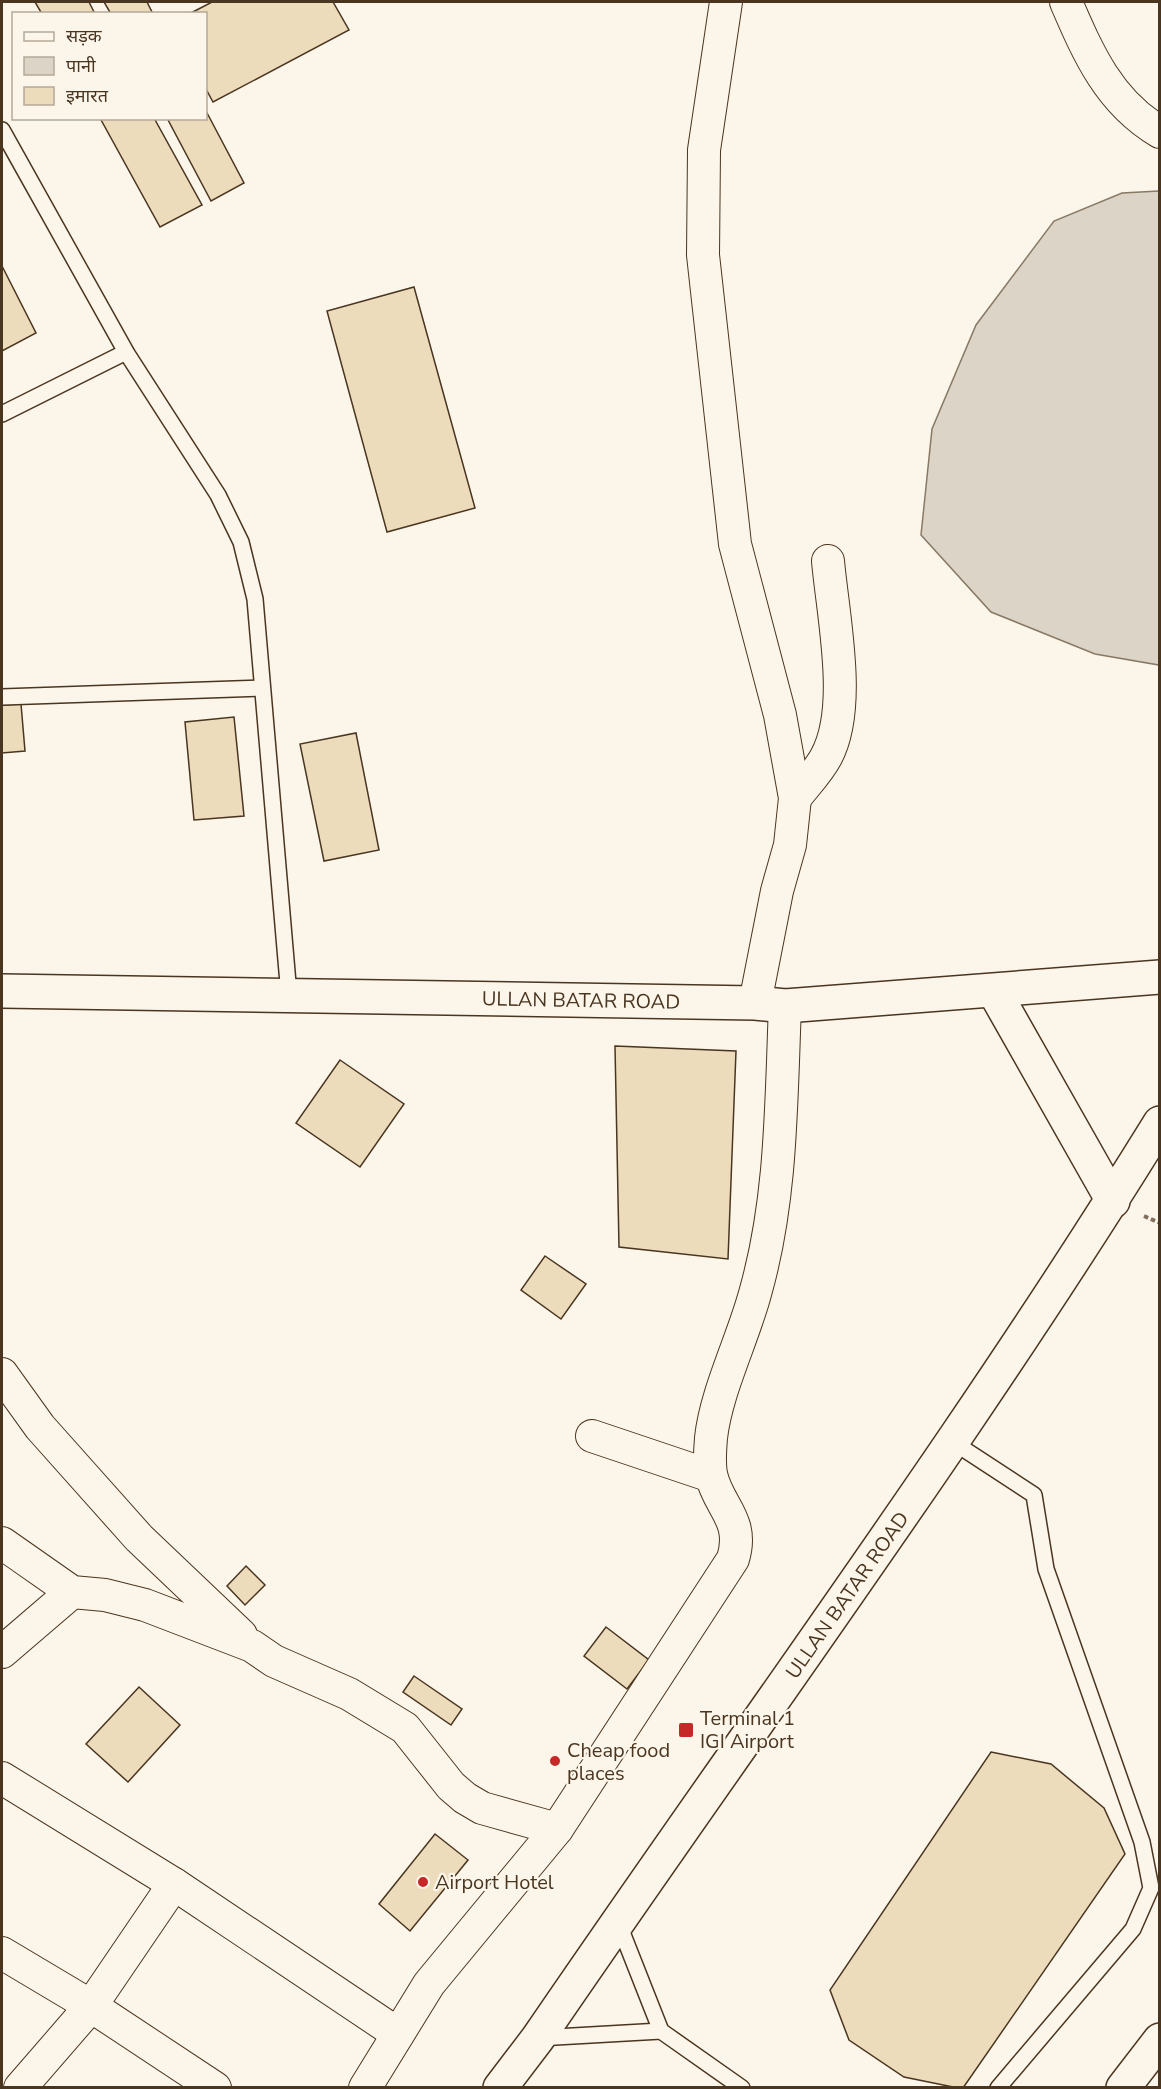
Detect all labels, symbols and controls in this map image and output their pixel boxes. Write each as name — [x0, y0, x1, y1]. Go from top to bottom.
legend — [12, 12, 207, 120]
text: सड़क — [66, 24, 103, 48]
text: पानी — [66, 54, 96, 78]
text: इमारत — [66, 84, 109, 108]
street label: ULLAN BATAR ROAD — [482, 985, 680, 1016]
street label: ULLAN BATAR ROAD — [780, 1506, 915, 1684]
place label: Terminal 1 IGI Airport — [700, 1705, 795, 1755]
marker: Terminal 1 IGI Airport — [677, 1721, 695, 1739]
place label: Cheap food places — [567, 1737, 670, 1787]
marker: Cheap food places — [548, 1754, 562, 1768]
place label: Airport Hotel — [435, 1869, 554, 1896]
marker: Airport Hotel — [416, 1875, 430, 1889]

